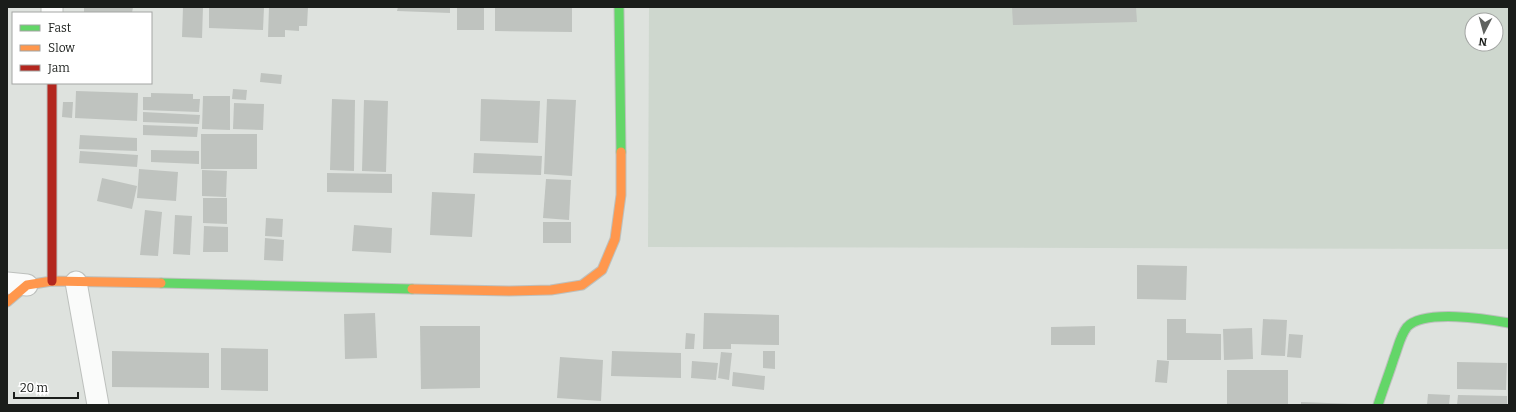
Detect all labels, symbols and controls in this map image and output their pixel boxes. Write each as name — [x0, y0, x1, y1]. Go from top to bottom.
legend — [12, 12, 152, 84]
north arrow — [1464, 12, 1504, 52]
text: Fast — [48, 21, 72, 35]
text: N — [1478, 34, 1488, 48]
text: Slow — [48, 41, 75, 55]
text: Jam — [47, 61, 70, 75]
scale bar — [14, 374, 78, 400]
text: 20 m — [20, 381, 49, 395]

